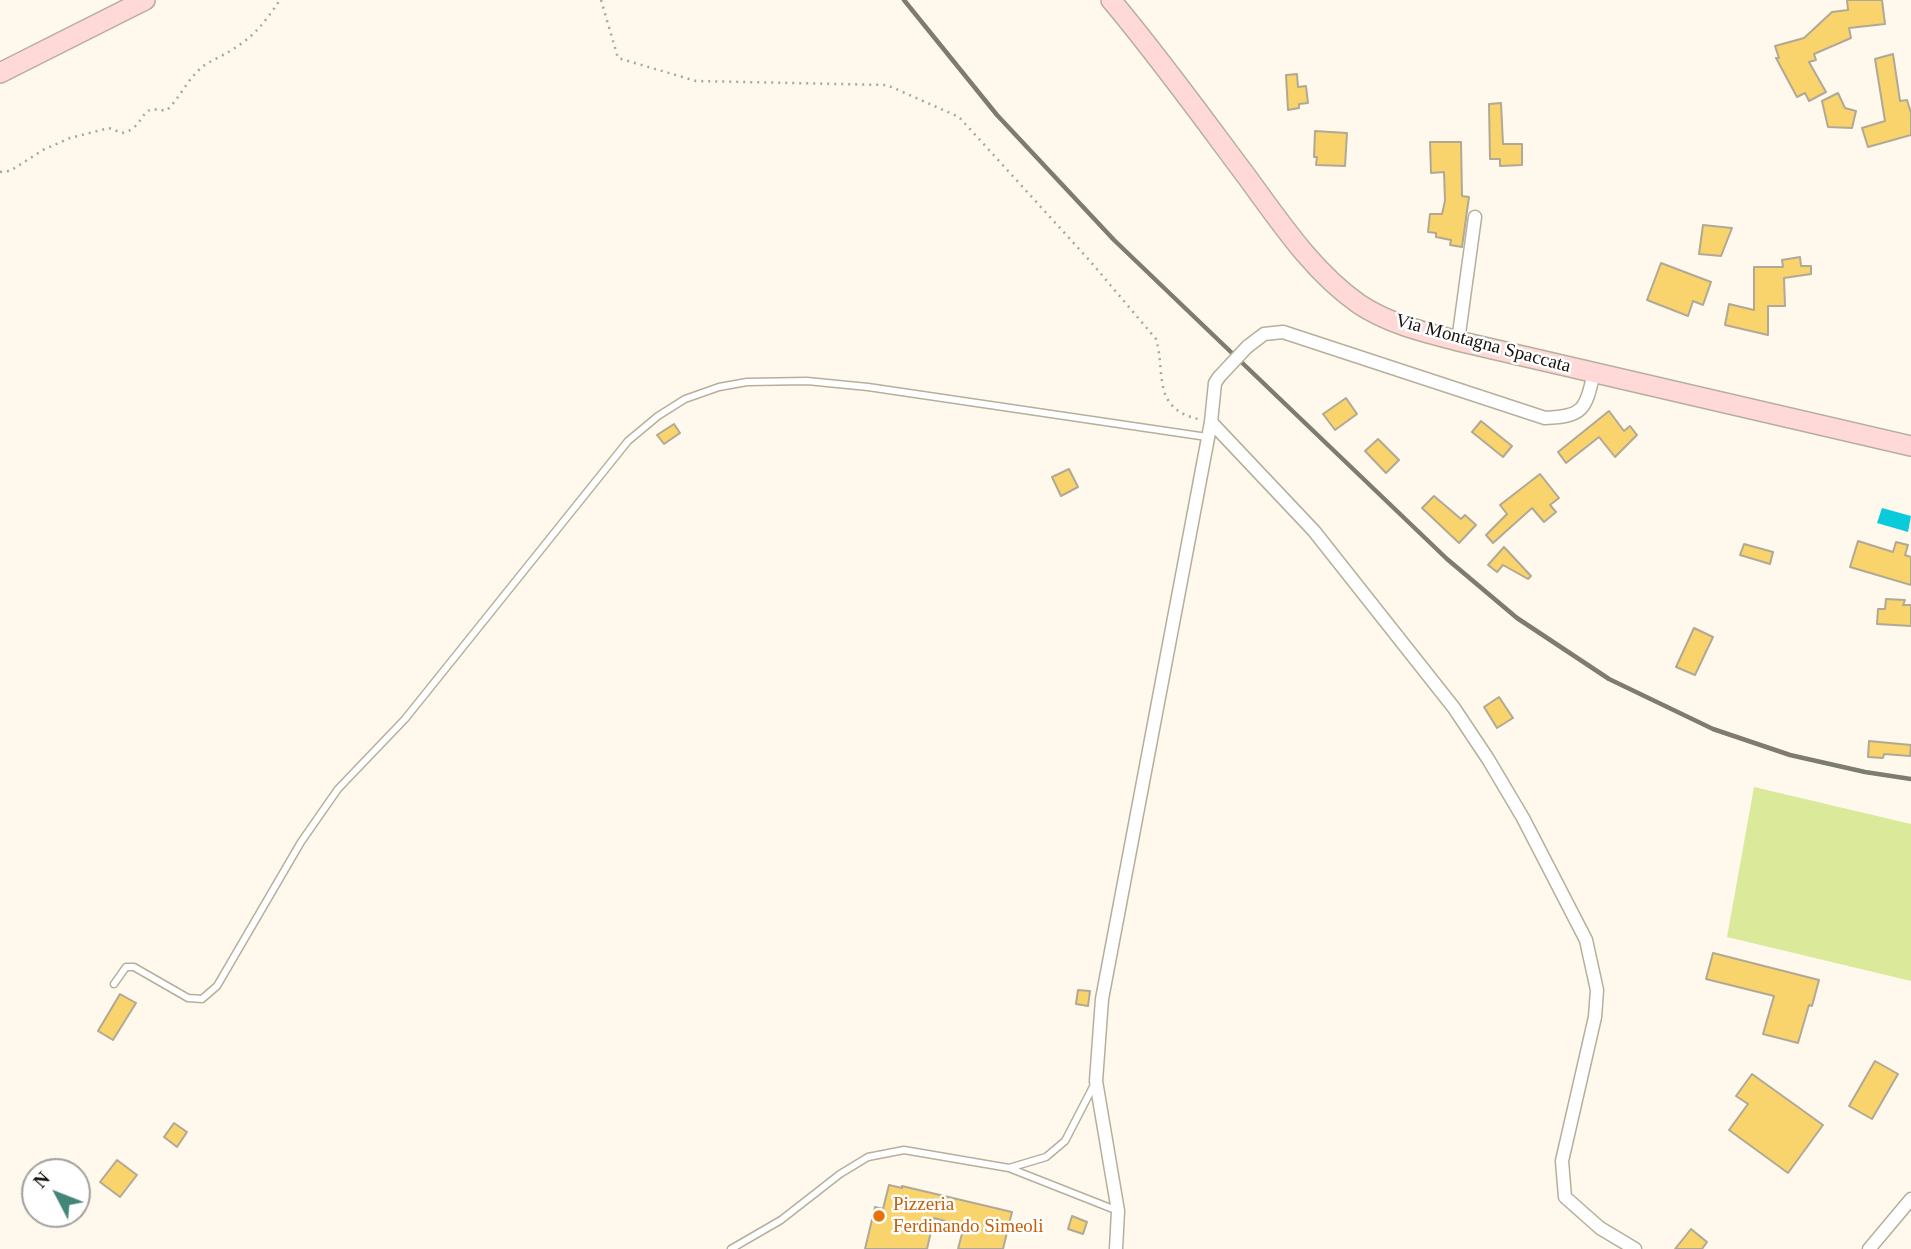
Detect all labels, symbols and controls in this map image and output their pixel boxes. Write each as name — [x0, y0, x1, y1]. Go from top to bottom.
street label: Via Montagna Spaccata — [1393, 310, 1573, 378]
north arrow — [21, 1158, 91, 1228]
text: N — [29, 1168, 54, 1192]
place label: Pizzeria Ferdinando Simeoli — [893, 1194, 1043, 1238]
marker: Pizzeria Ferdinando Simeoli — [871, 1208, 887, 1224]

